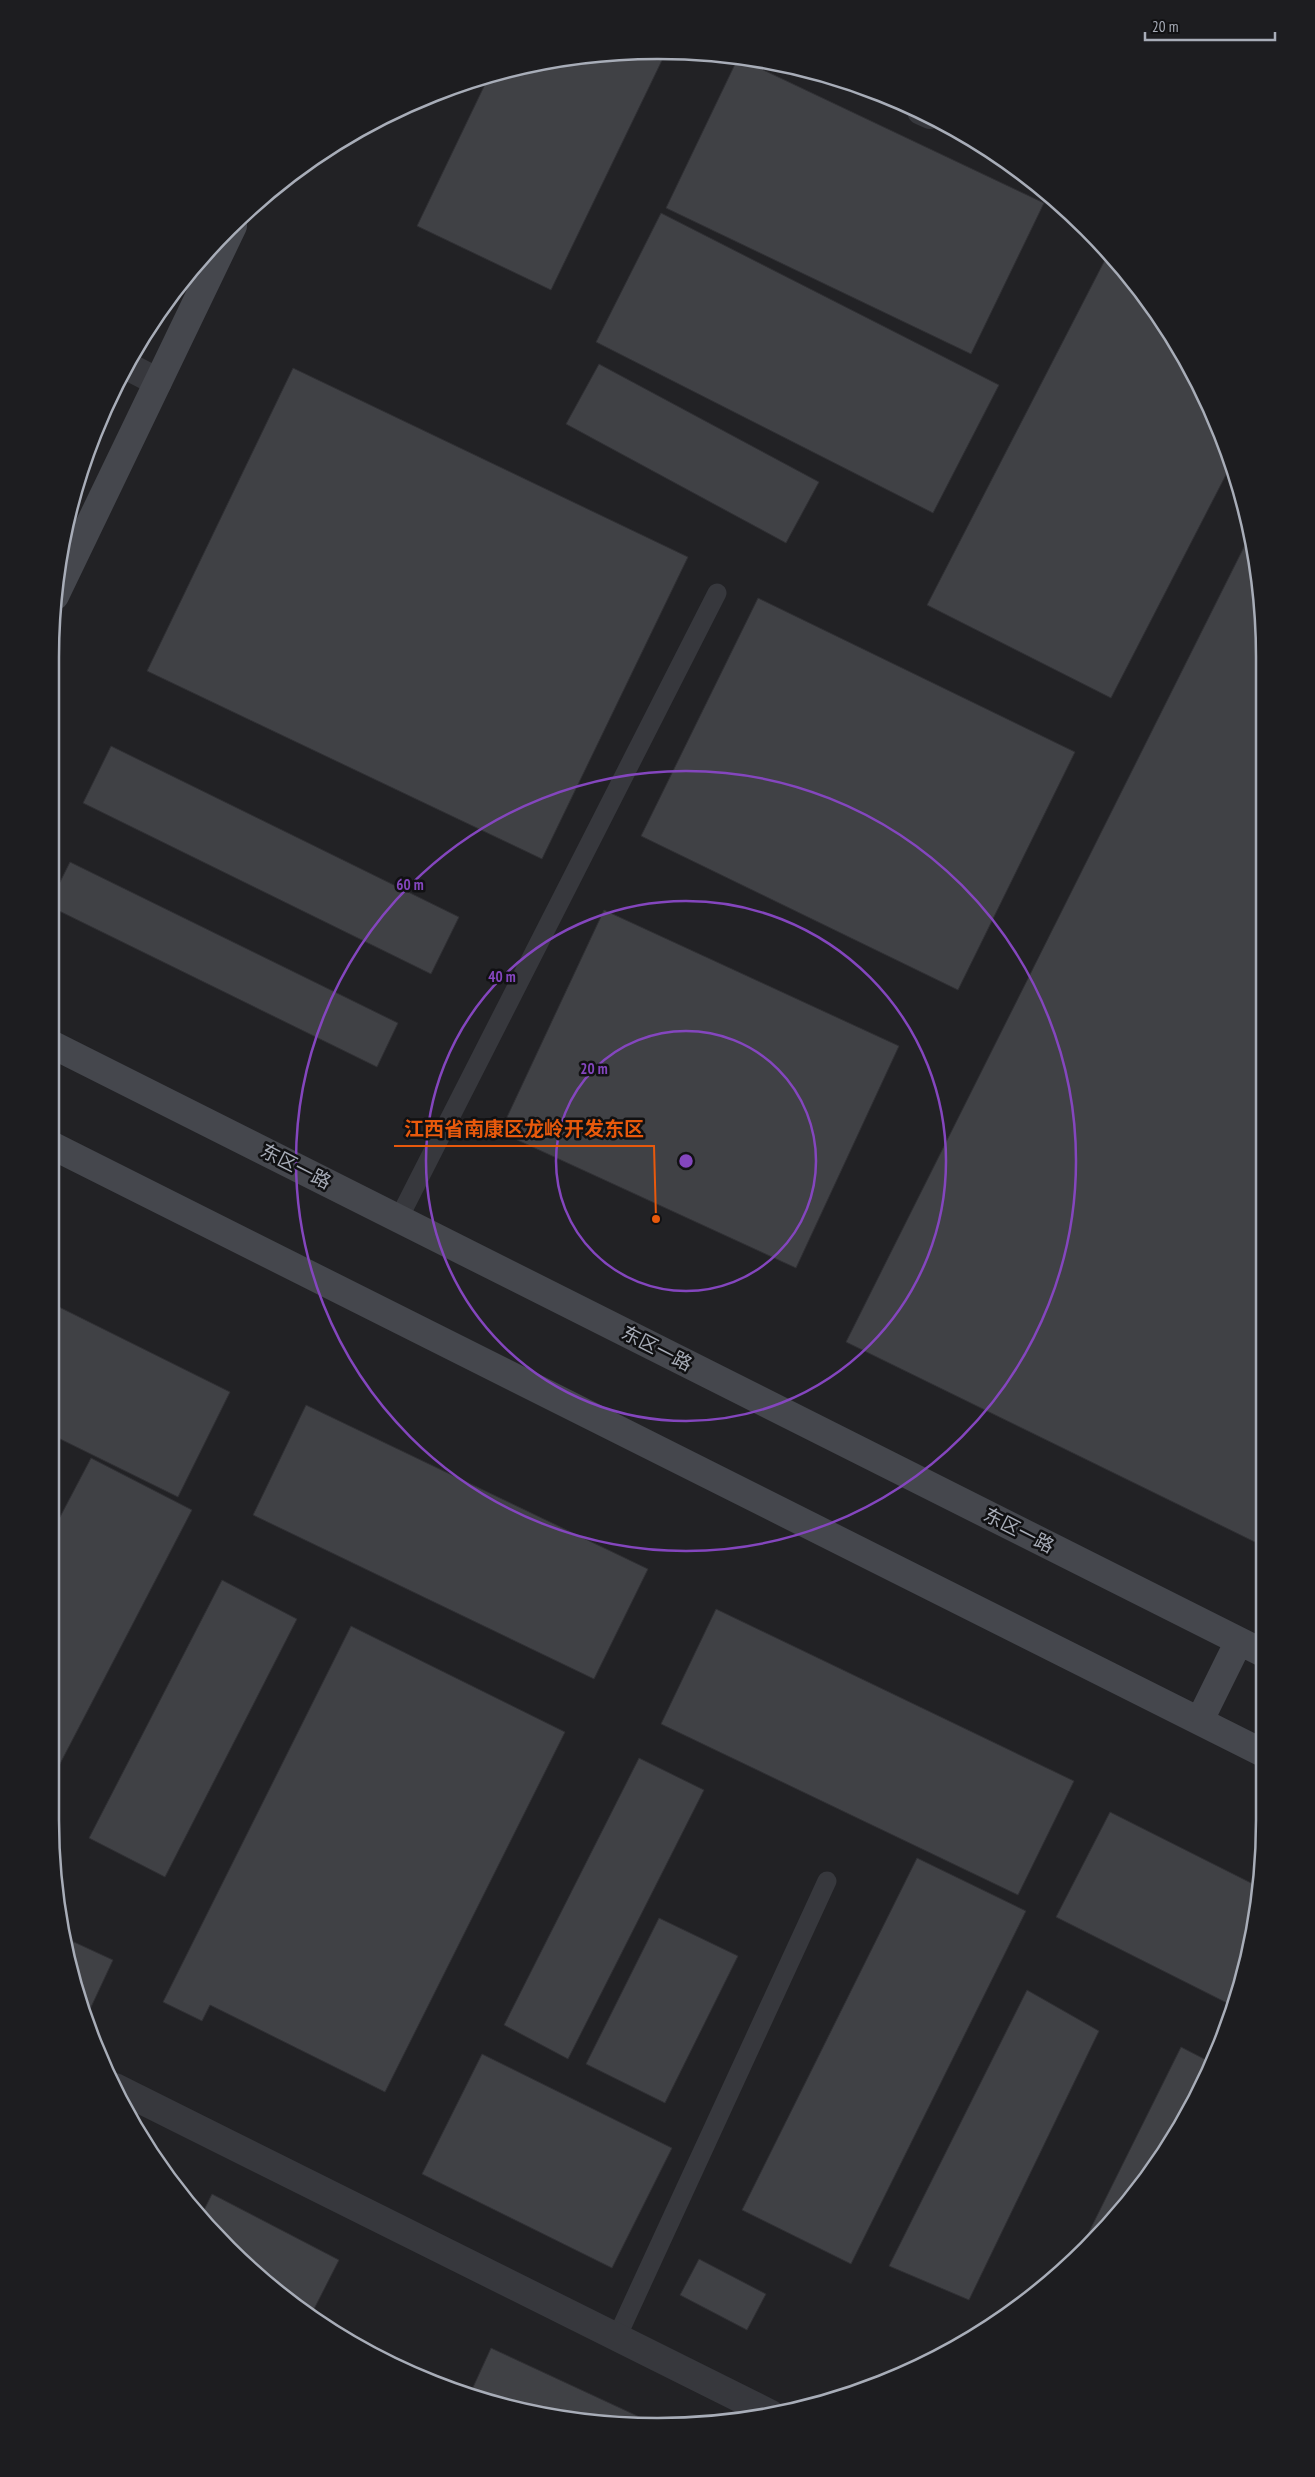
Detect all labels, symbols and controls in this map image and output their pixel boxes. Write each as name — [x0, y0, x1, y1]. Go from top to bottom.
scale bar — [1145, 10, 1275, 42]
text: 20 m — [1152, 17, 1178, 36]
text: 60 m — [396, 875, 424, 894]
text: 40 m — [488, 967, 516, 986]
text: 20 m — [580, 1059, 608, 1078]
callout: 江西省南康区龙岭开发东区 — [394, 1111, 654, 1146]
text: 江西省南康区龙岭开发东区 — [404, 1116, 644, 1142]
street label: 东区一路 — [257, 1138, 335, 1194]
centre of rings — [677, 1152, 695, 1170]
street label: 东区一路 — [618, 1320, 696, 1376]
street label: 东区一路 — [980, 1502, 1058, 1558]

